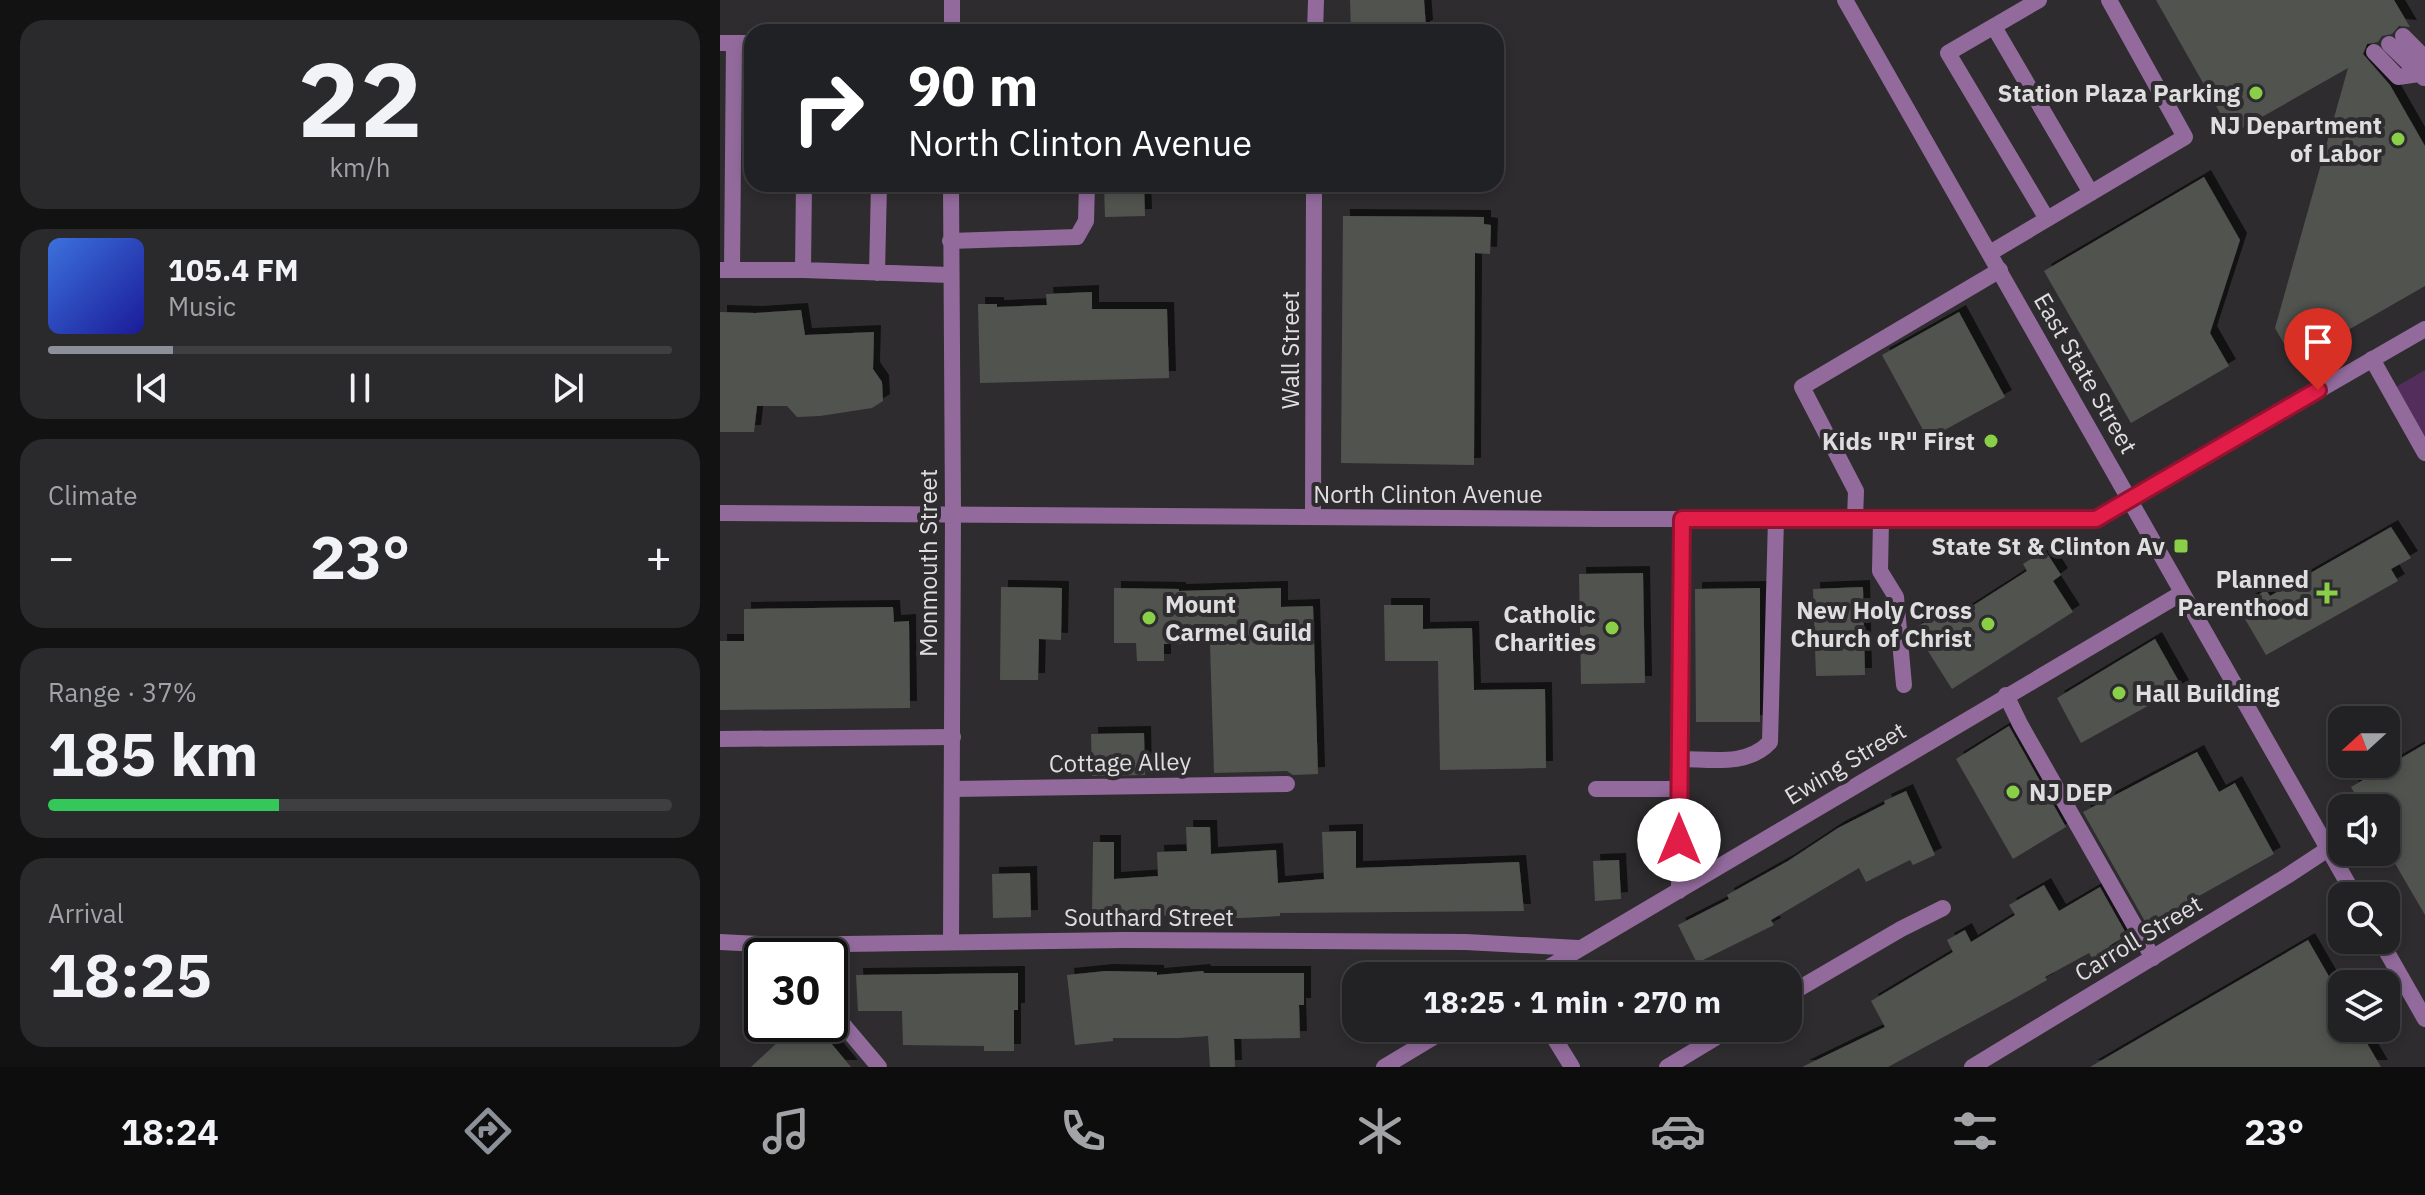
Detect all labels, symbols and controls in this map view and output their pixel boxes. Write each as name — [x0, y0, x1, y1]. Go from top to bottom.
text: 22 — [298, 30, 422, 166]
text: 90 m — [908, 49, 1038, 121]
icon: right — [776, 56, 880, 160]
place label: Station Plaza Parking — [1997, 77, 2241, 109]
marker: Station Plaza Parking — [2247, 84, 2265, 102]
place label: NJ Department of Labor — [2210, 109, 2382, 169]
text: North Clinton Avenue — [908, 119, 1252, 166]
marker: NJ Department of Labor — [2389, 130, 2407, 148]
text: km/h — [329, 150, 391, 184]
text: 105.4 FM — [168, 250, 299, 289]
street label: East State Street — [2027, 287, 2145, 459]
text: Music — [168, 289, 236, 323]
street label: Wall Street — [1274, 291, 1306, 409]
pin — [2284, 308, 2352, 390]
icon: arrive — [2296, 320, 2340, 364]
icon: previous — [130, 366, 174, 410]
icon: pause — [338, 366, 382, 410]
icon: next — [546, 366, 590, 410]
place label: Kids "R" First — [1822, 425, 1975, 457]
marker: Kids "R" First — [1982, 432, 2000, 450]
street label: Monmouth Street — [912, 469, 944, 657]
text: Climate — [48, 478, 138, 512]
street label: North Clinton Avenue — [1313, 478, 1543, 510]
text: 23° — [310, 517, 410, 596]
text: − — [48, 528, 74, 585]
text: + — [646, 528, 672, 585]
place label: State St & Clinton Av — [1931, 530, 2165, 562]
marker: State St & Clinton Av — [2172, 537, 2190, 555]
place label: Planned Parenthood — [2177, 563, 2309, 623]
marker: Planned Parenthood — [2316, 582, 2338, 604]
place label: Mount Carmel Guild — [1165, 588, 1312, 648]
place label: New Holy Cross Church of Christ — [1791, 594, 1972, 654]
place label: Catholic Charities — [1494, 598, 1596, 658]
marker: Mount Carmel Guild — [1140, 609, 1158, 627]
marker: New Holy Cross Church of Christ — [1979, 615, 1997, 633]
marker: Catholic Charities — [1603, 619, 1621, 637]
text: Range · 37% — [48, 675, 197, 709]
place label: Hall Building — [2135, 677, 2280, 709]
marker: Hall Building — [2110, 684, 2128, 702]
north arrow — [2328, 706, 2400, 778]
map controls — [2328, 706, 2400, 1042]
text: 185 km — [48, 714, 258, 793]
street label: Ewing Street — [1778, 714, 1912, 812]
street label: Cottage Alley — [1048, 745, 1192, 779]
place label: NJ DEP — [2029, 776, 2113, 808]
marker: NJ DEP — [2004, 783, 2022, 801]
button: sound — [2328, 794, 2400, 866]
position arrow — [1637, 798, 1721, 882]
button: search — [2328, 882, 2400, 954]
street label: Carroll Street — [2068, 887, 2208, 989]
text: Arrival — [48, 896, 124, 930]
street label: Southard Street — [1064, 901, 1234, 933]
text: 18:25 — [48, 935, 212, 1014]
speed limit sign: 30 — [744, 938, 848, 1042]
button: layers — [2328, 970, 2400, 1042]
text: 18:25 · 1 min · 270 m — [1423, 982, 1721, 1021]
icon: directions — [460, 1103, 516, 1159]
icon: music — [758, 1103, 814, 1159]
icon: phone — [1055, 1103, 1111, 1159]
icon: climate — [1352, 1103, 1408, 1159]
icon: car — [1650, 1103, 1706, 1159]
icon: filters — [1947, 1103, 2003, 1159]
text: 18:24 — [121, 1108, 219, 1155]
text: 23° — [2244, 1108, 2304, 1155]

